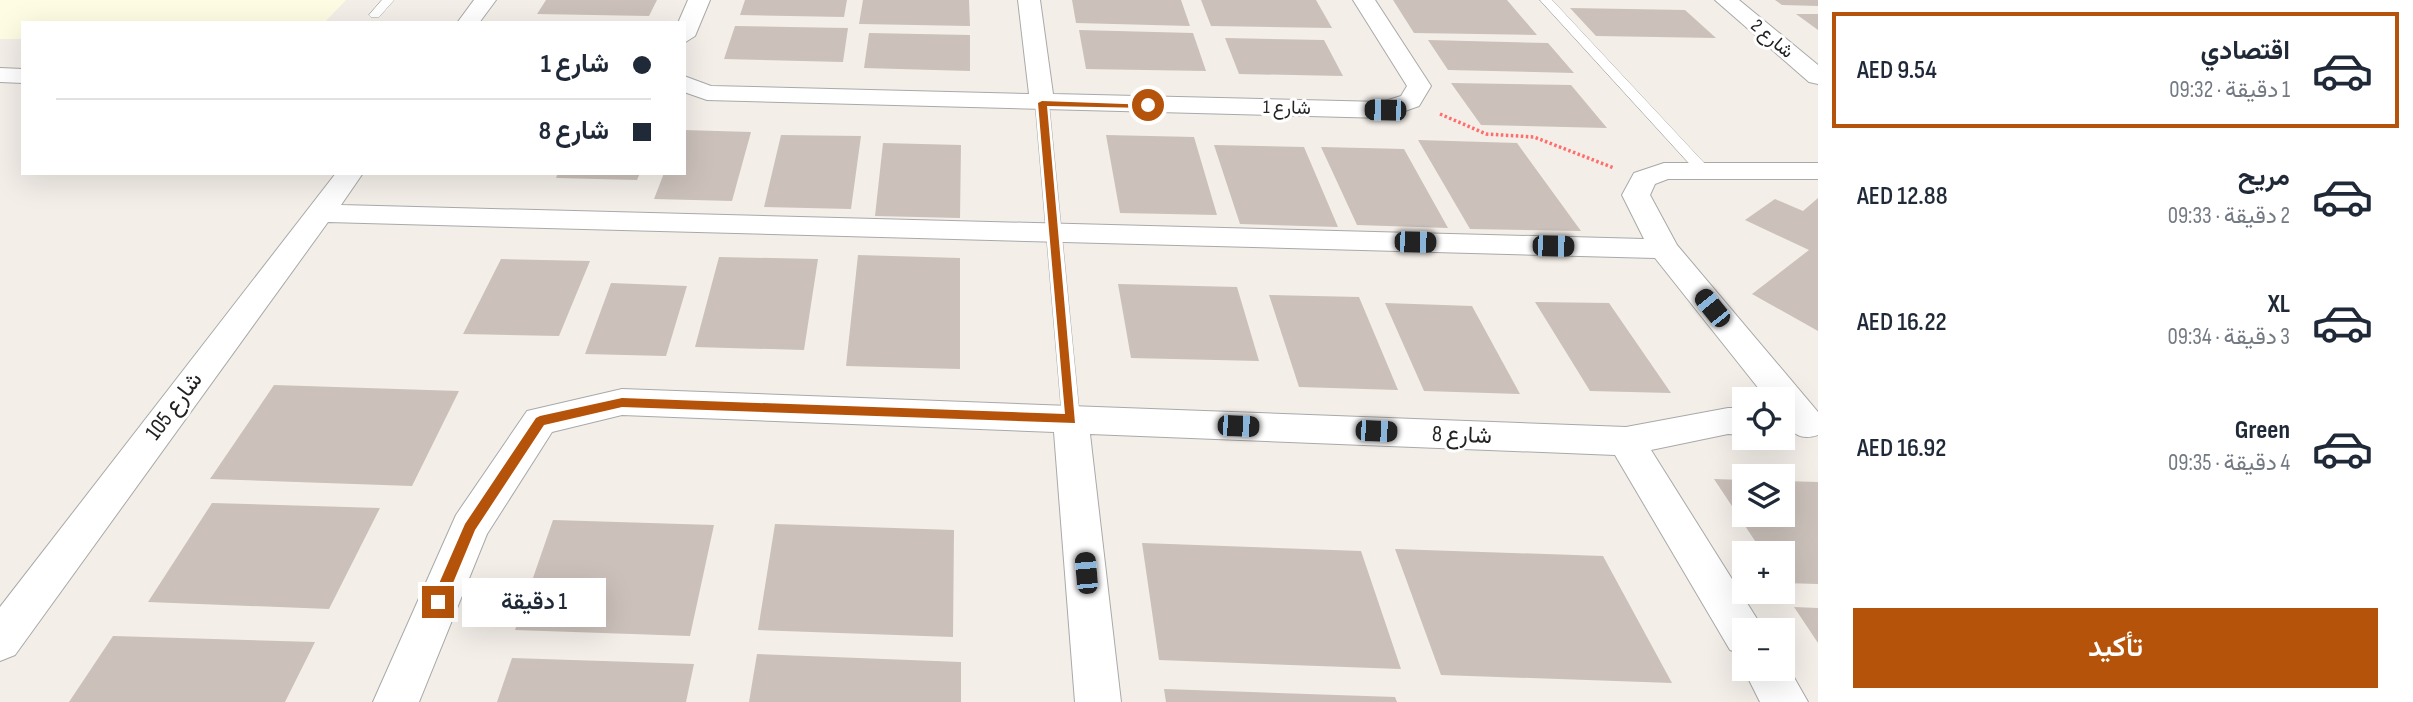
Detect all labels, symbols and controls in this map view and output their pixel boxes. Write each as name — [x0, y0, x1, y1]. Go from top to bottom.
street label: شارع 2 — [1746, 14, 1798, 64]
text: اقتصادي — [2201, 36, 2290, 67]
icon: car — [2311, 39, 2374, 102]
text: شارع 1 — [541, 49, 609, 80]
text: AED 9.54 — [1857, 55, 1937, 86]
text: 1 دقيقة · 09:32 — [2169, 76, 2290, 104]
route start — [1132, 89, 1164, 121]
street label: شارع 1 — [1263, 96, 1311, 120]
car — [1364, 99, 1407, 121]
text: شارع 8 — [539, 116, 609, 147]
text: مريح — [2238, 162, 2290, 193]
icon: car — [2311, 165, 2374, 228]
text: AED 12.88 — [1857, 181, 1948, 212]
text: 2 دقيقة · 09:33 — [2168, 202, 2290, 230]
car — [1394, 231, 1437, 253]
car — [1532, 235, 1575, 257]
car — [1691, 285, 1734, 331]
text: XL — [2268, 289, 2290, 320]
icon: car — [2311, 291, 2374, 354]
text: AED 16.22 — [1857, 307, 1947, 338]
text: 3 دقيقة · 09:34 — [2167, 323, 2290, 351]
street label: شارع 105 — [140, 367, 209, 446]
map controls — [1732, 387, 1795, 681]
button: locate — [1732, 387, 1795, 450]
car — [1217, 415, 1260, 437]
text: Green — [2235, 415, 2290, 446]
icon: car — [2311, 417, 2374, 480]
car — [1355, 420, 1398, 442]
street label: شارع 8 — [1431, 420, 1492, 451]
text: AED 16.92 — [1857, 433, 1946, 464]
text: 4 دقيقة · 09:35 — [2168, 449, 2290, 477]
button: layers — [1732, 464, 1795, 527]
button: + — [1732, 541, 1795, 604]
car — [1074, 551, 1099, 595]
callout: 1 دقيقة — [462, 578, 606, 626]
route end — [422, 586, 454, 618]
text: 1 دقيقة — [501, 588, 567, 616]
button: تأكيد — [1853, 608, 2378, 688]
button: − — [1732, 618, 1795, 681]

